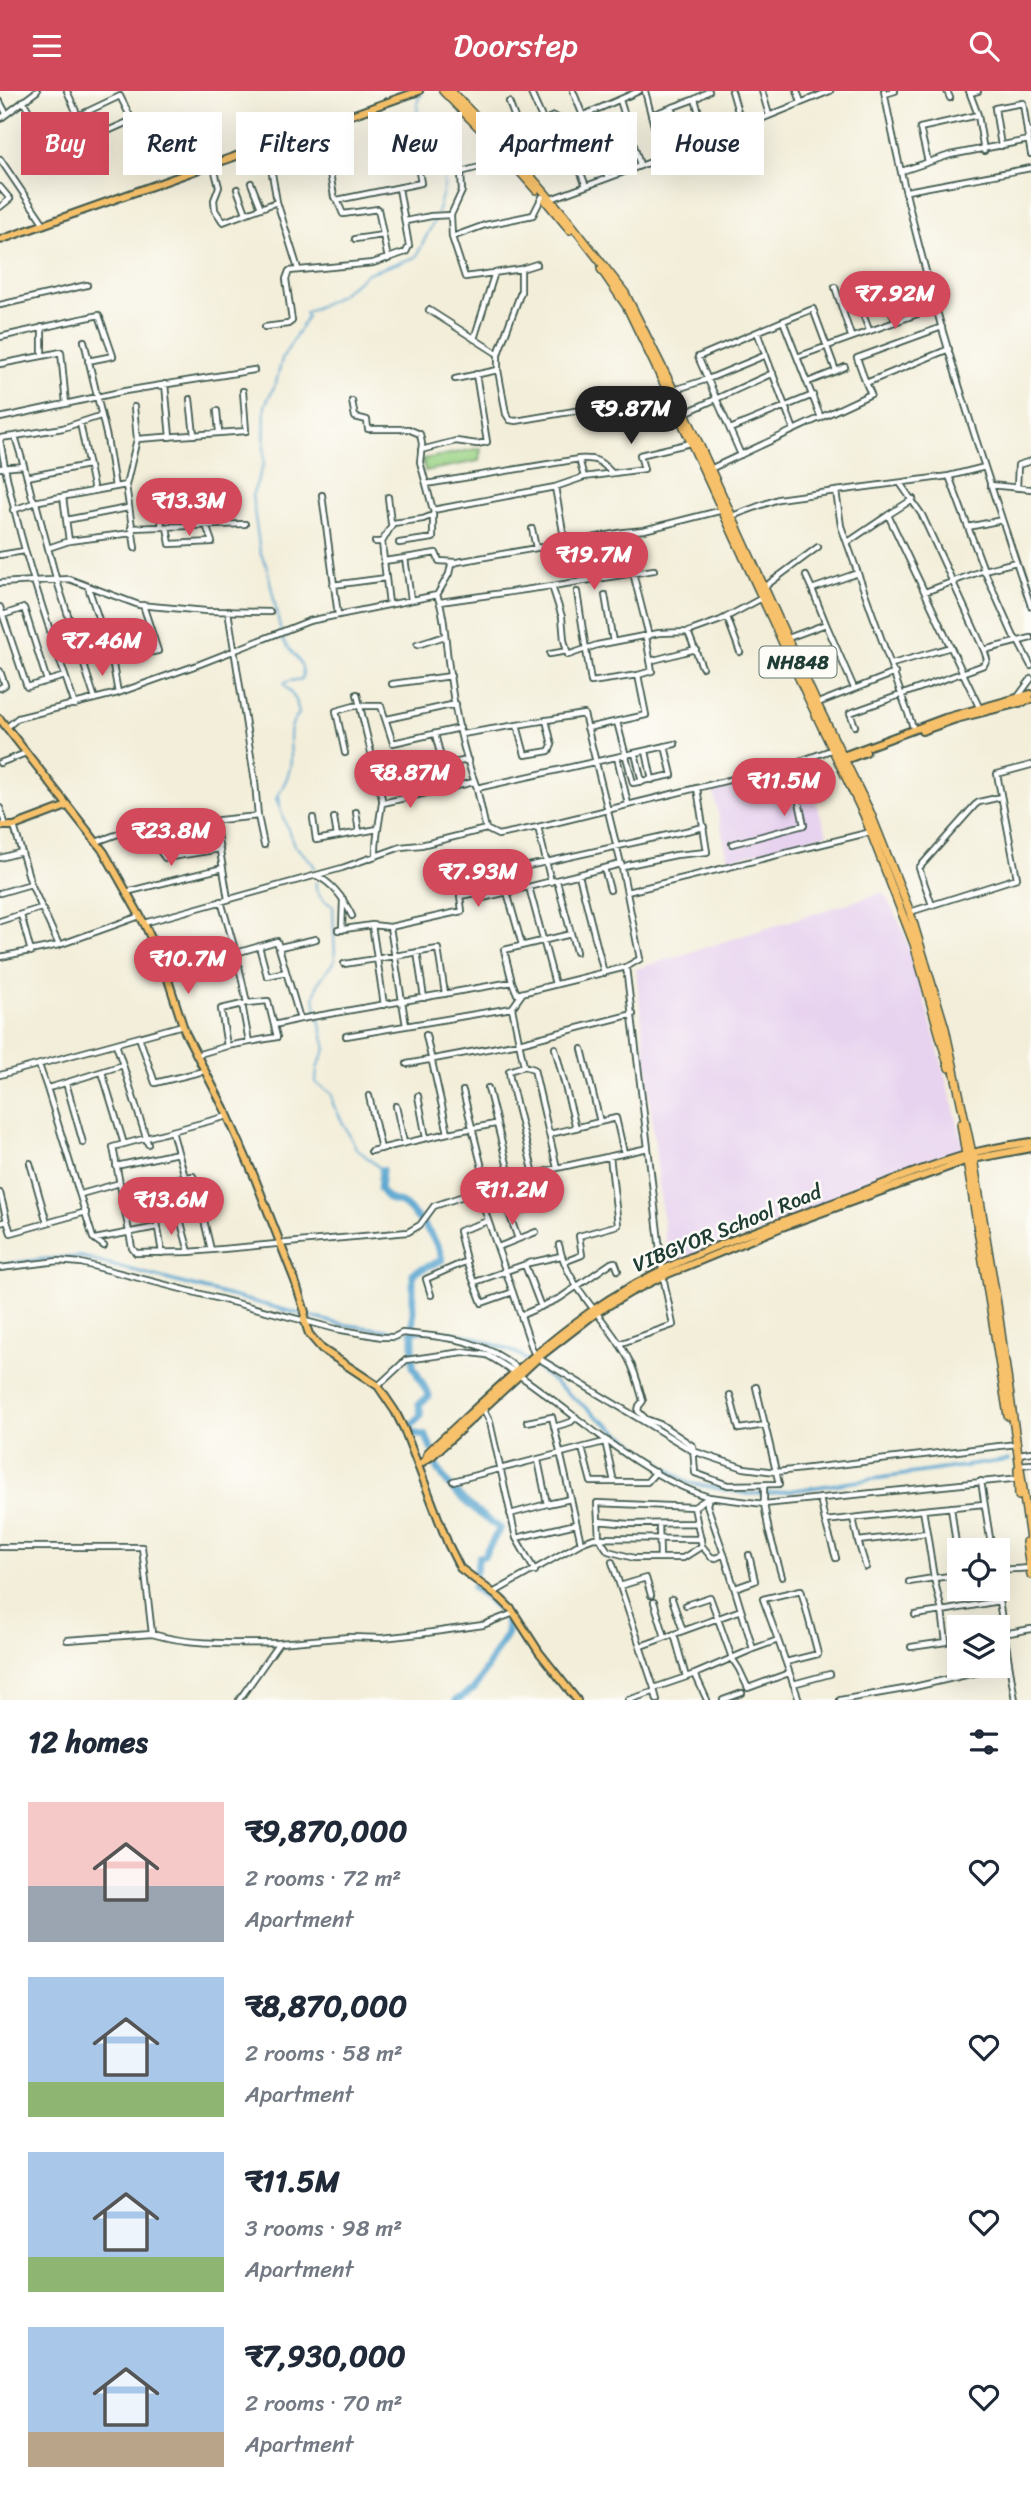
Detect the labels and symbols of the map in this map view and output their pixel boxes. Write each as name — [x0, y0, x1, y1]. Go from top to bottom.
pin: ₹7.92M — [838, 271, 952, 331]
pin: ₹9.87M — [574, 387, 688, 446]
pin: ₹13.3M — [132, 479, 246, 538]
pin: ₹19.7M — [537, 533, 651, 592]
pin: ₹7.46M — [45, 619, 159, 678]
road number: NH848 — [760, 647, 836, 677]
pin: ₹8.87M — [353, 751, 467, 810]
pin: ₹11.5M — [727, 759, 841, 818]
pin: ₹23.8M — [114, 809, 228, 868]
pin: ₹7.93M — [421, 849, 535, 909]
pin: ₹10.7M — [131, 937, 245, 996]
pin: ₹11.2M — [455, 1167, 569, 1227]
street label: VIBGYOR School Road — [627, 1172, 829, 1283]
pin: ₹13.6M — [114, 1177, 228, 1237]

